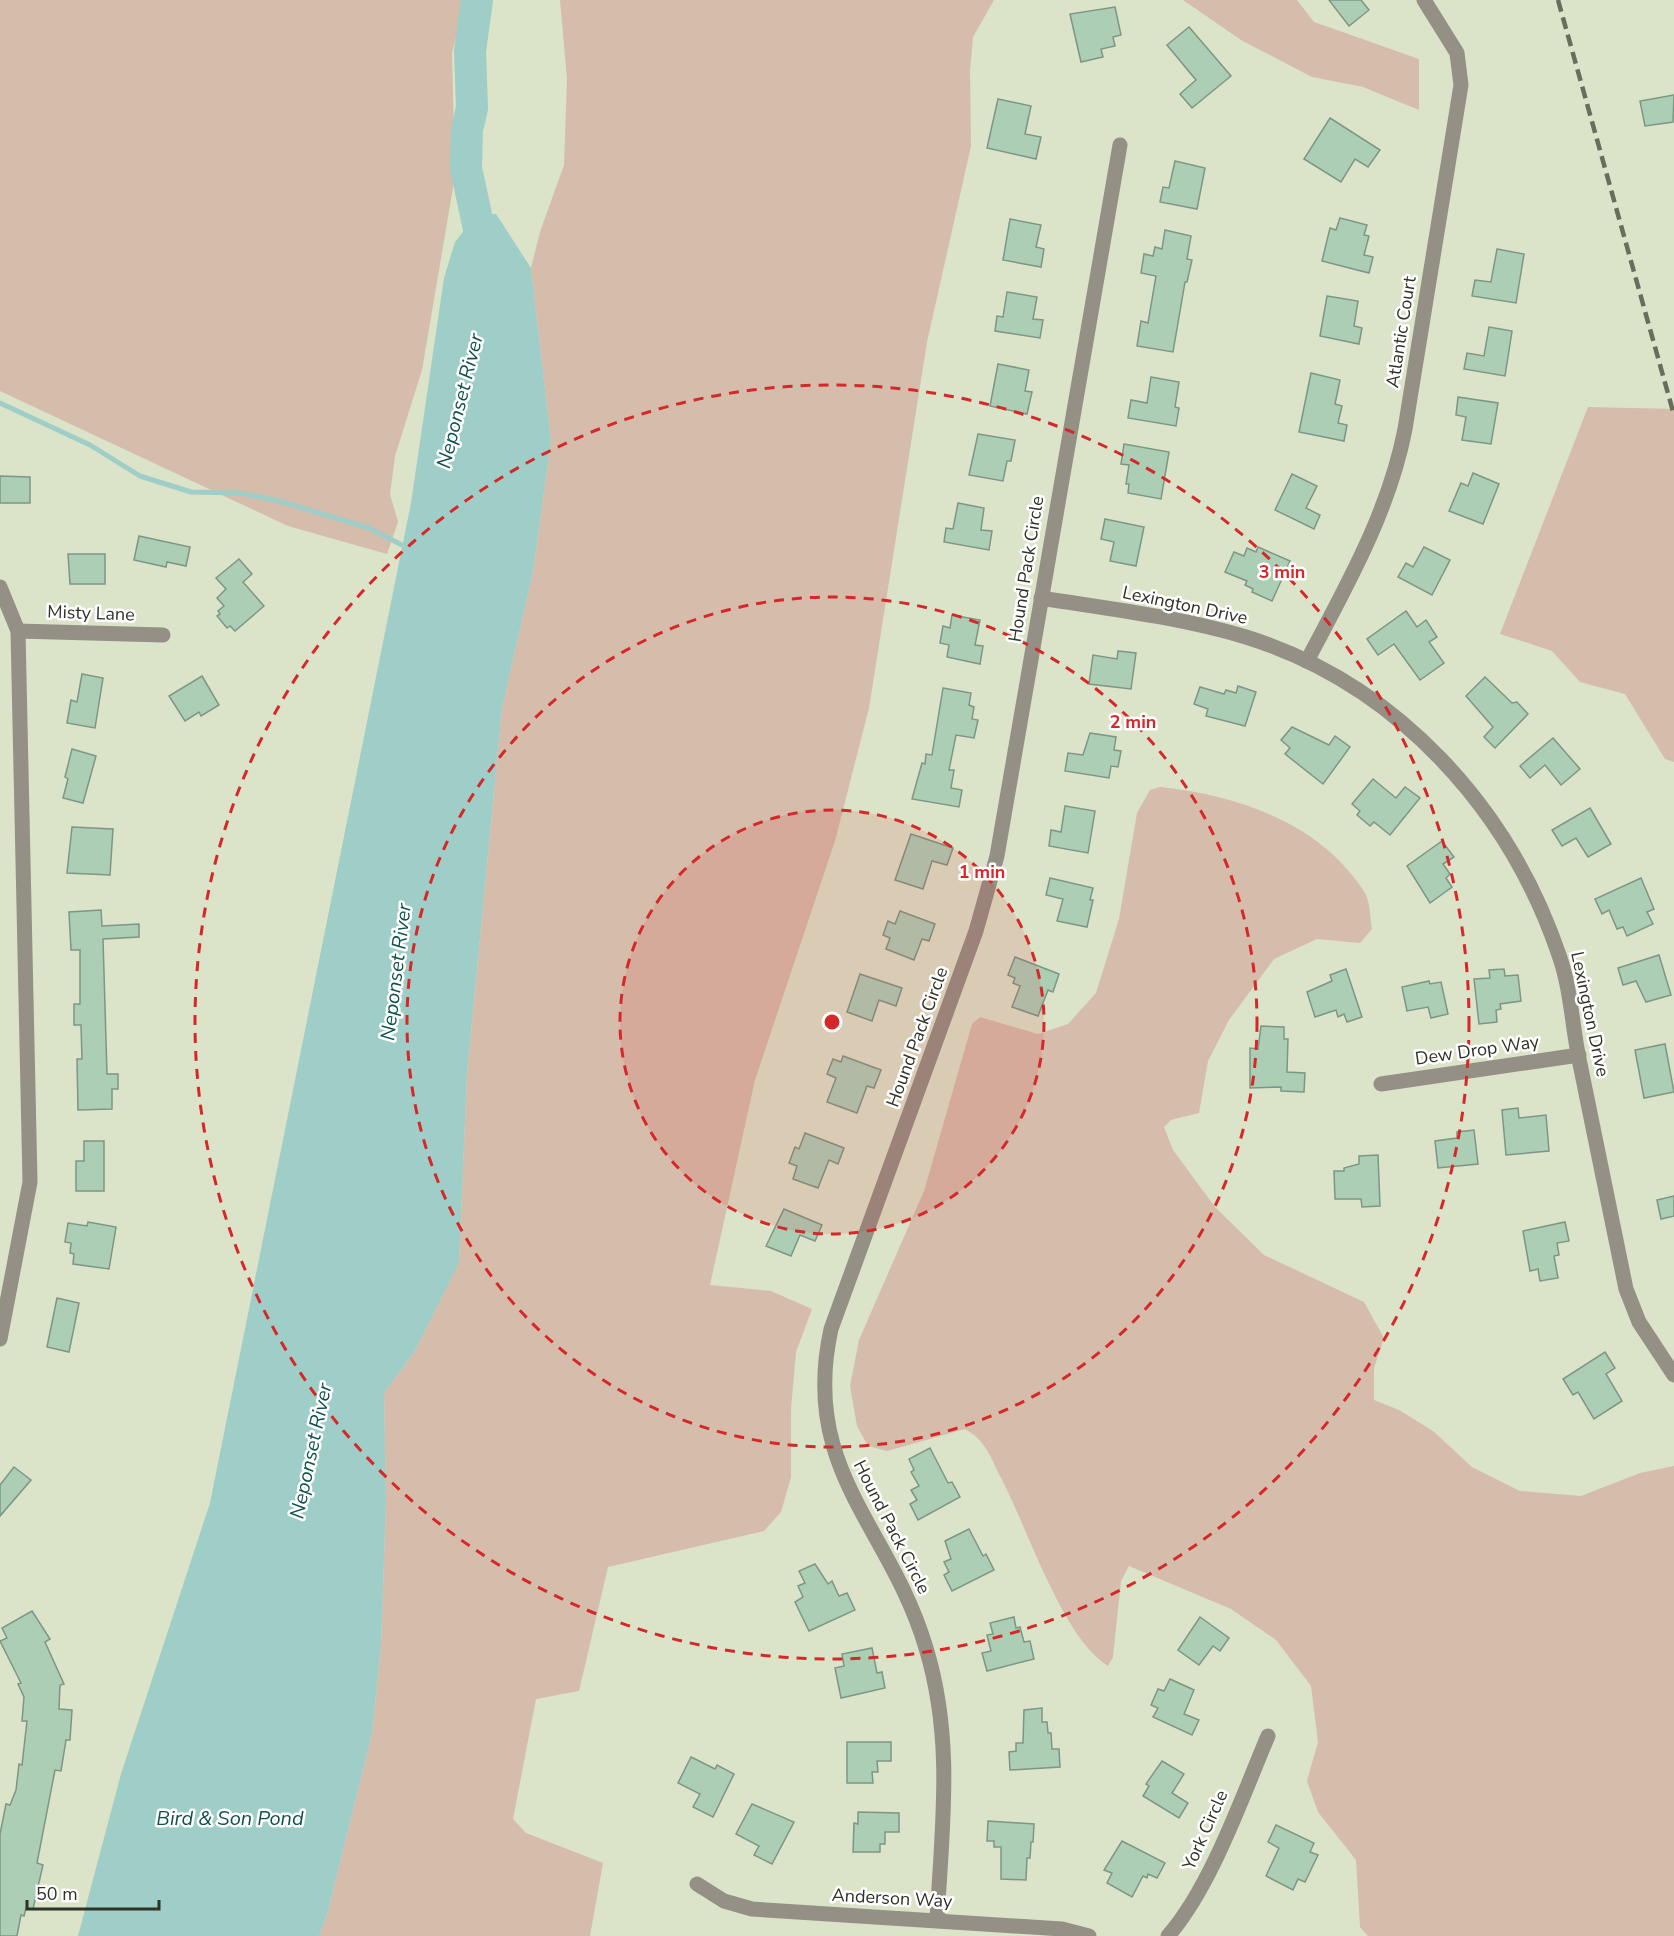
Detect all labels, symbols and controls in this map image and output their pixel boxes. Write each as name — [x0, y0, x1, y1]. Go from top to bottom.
street label: Atlantic Court — [1380, 274, 1422, 389]
water label: Neponset River — [430, 330, 490, 471]
street label: Hound Pack Circle — [1003, 494, 1049, 644]
text: 3 min — [1259, 560, 1305, 584]
street label: Lexington Drive — [1120, 580, 1250, 630]
street label: Misty Lane — [47, 599, 135, 627]
text: 2 min — [1110, 710, 1156, 734]
text: 1 min — [959, 860, 1005, 884]
water label: Neponset River — [374, 901, 418, 1042]
street label: Lexington Drive — [1565, 949, 1615, 1079]
street label: Hound Pack Circle — [881, 964, 953, 1110]
centre of rings — [822, 1012, 842, 1032]
street label: Dew Drop Way — [1413, 1029, 1541, 1071]
water label: Neponset River — [283, 1380, 339, 1521]
street label: Hound Pack Circle — [848, 1456, 936, 1598]
street label: York Circle — [1176, 1786, 1233, 1875]
water label: Bird & Son Pond — [156, 1805, 304, 1832]
scale bar — [27, 1873, 159, 1911]
text: 50 m — [36, 1882, 78, 1906]
street label: Anderson Way — [831, 1883, 954, 1913]

